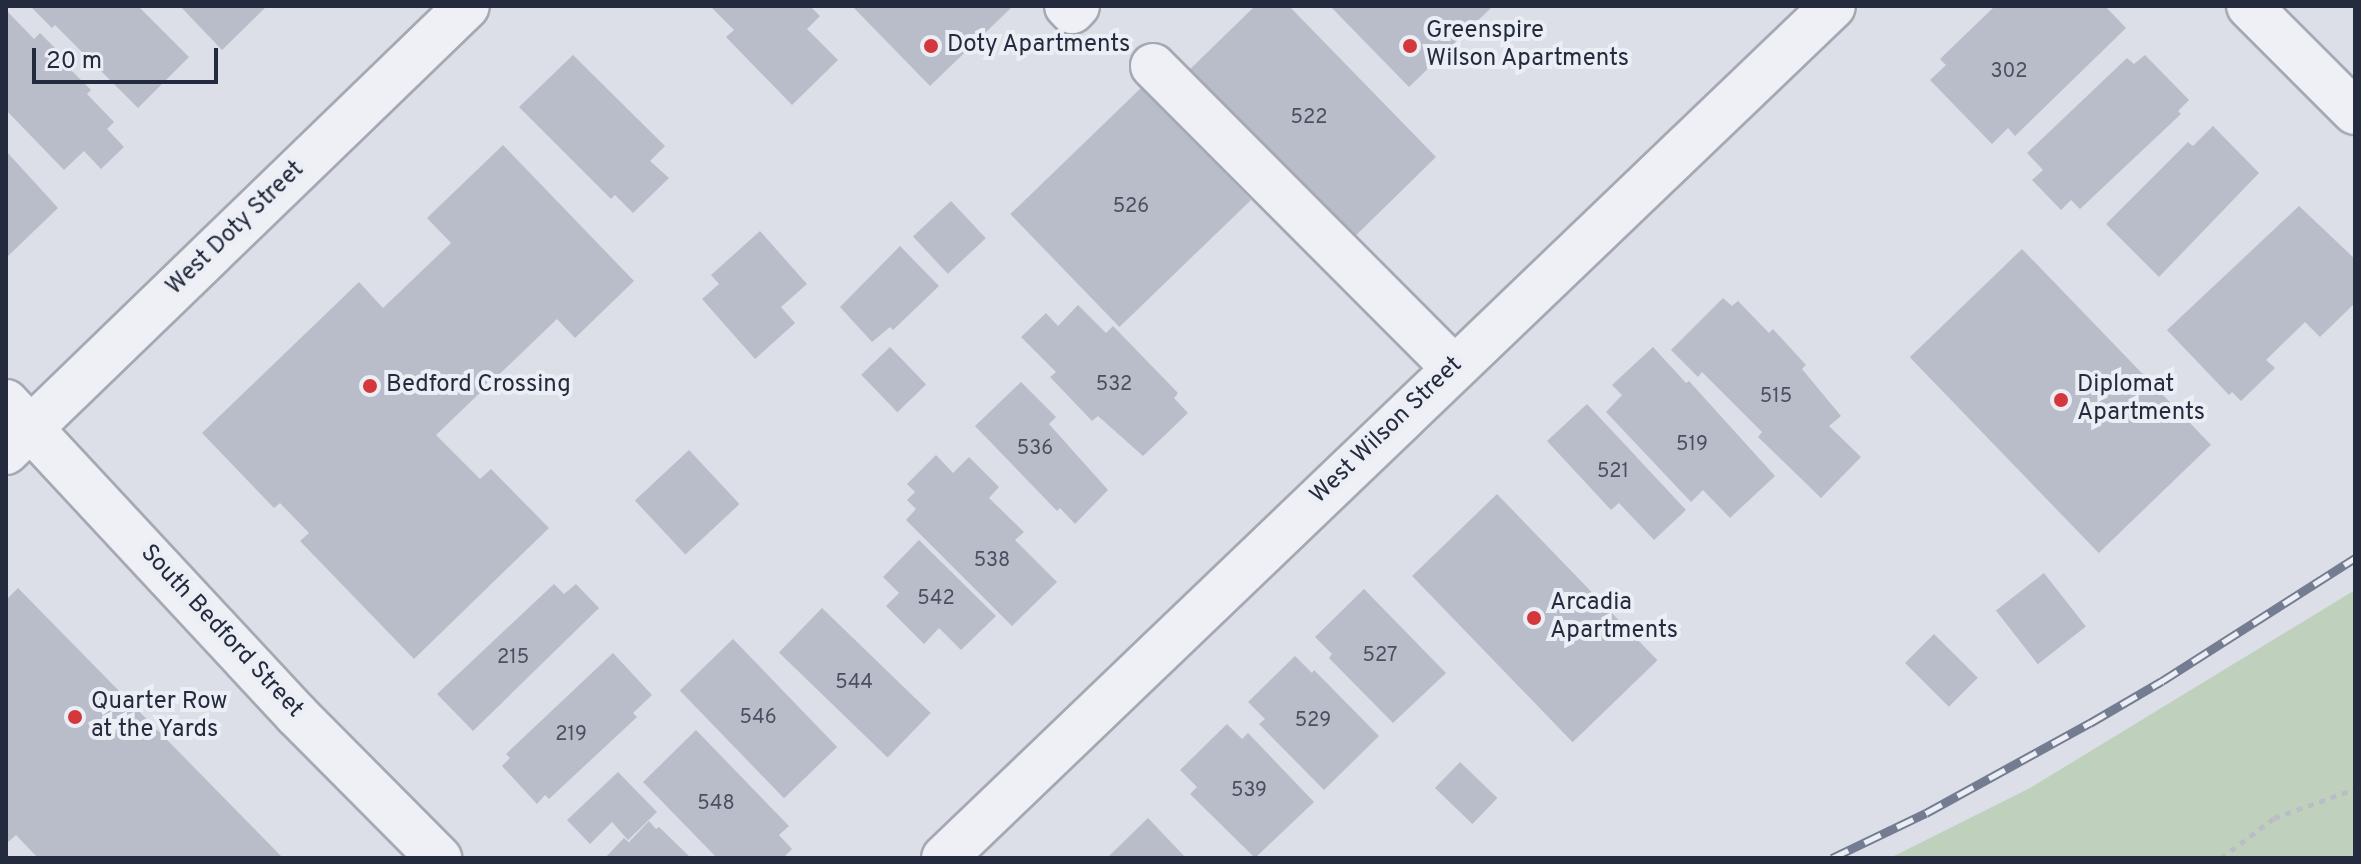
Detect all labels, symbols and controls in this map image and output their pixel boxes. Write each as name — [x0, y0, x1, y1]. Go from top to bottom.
place label: Greenspire Wilson Apartments — [1426, 18, 1630, 74]
scale bar — [36, 32, 222, 82]
place label: Doty Apartments — [947, 32, 1131, 60]
marker: Doty Apartments — [922, 37, 940, 55]
marker: Greenspire Wilson Apartments — [1401, 37, 1419, 55]
text: 20 m — [46, 47, 102, 77]
house number: 302 — [1991, 60, 2027, 84]
house number: 522 — [1291, 106, 1327, 130]
street label: West Doty Street — [161, 156, 311, 302]
house number: 526 — [1113, 195, 1149, 219]
street label: West Wilson Street — [1305, 351, 1469, 511]
place label: Bedford Crossing — [386, 372, 571, 400]
place label: Diplomat Apartments — [2077, 372, 2205, 428]
house number: 532 — [1096, 373, 1132, 397]
marker: Bedford Crossing — [361, 377, 379, 395]
house number: 515 — [1760, 385, 1792, 409]
marker: Diplomat Apartments — [2052, 391, 2070, 409]
house number: 519 — [1676, 433, 1708, 457]
house number: 536 — [1017, 437, 1053, 461]
house number: 521 — [1597, 460, 1629, 484]
street label: South Bedford Street — [133, 540, 309, 724]
house number: 538 — [974, 549, 1010, 573]
house number: 542 — [917, 587, 955, 611]
place label: Arcadia Apartments — [1550, 590, 1678, 646]
marker: Arcadia Apartments — [1525, 609, 1543, 627]
house number: 527 — [1363, 644, 1397, 668]
house number: 215 — [497, 646, 529, 670]
house number: 544 — [835, 671, 873, 695]
place label: Quarter Row at the Yards — [91, 689, 227, 745]
house number: 546 — [739, 706, 777, 730]
marker: Quarter Row at the Yards — [66, 708, 84, 726]
house number: 529 — [1295, 709, 1331, 733]
house number: 219 — [555, 723, 587, 747]
house number: 539 — [1231, 779, 1267, 803]
house number: 548 — [697, 792, 735, 816]

